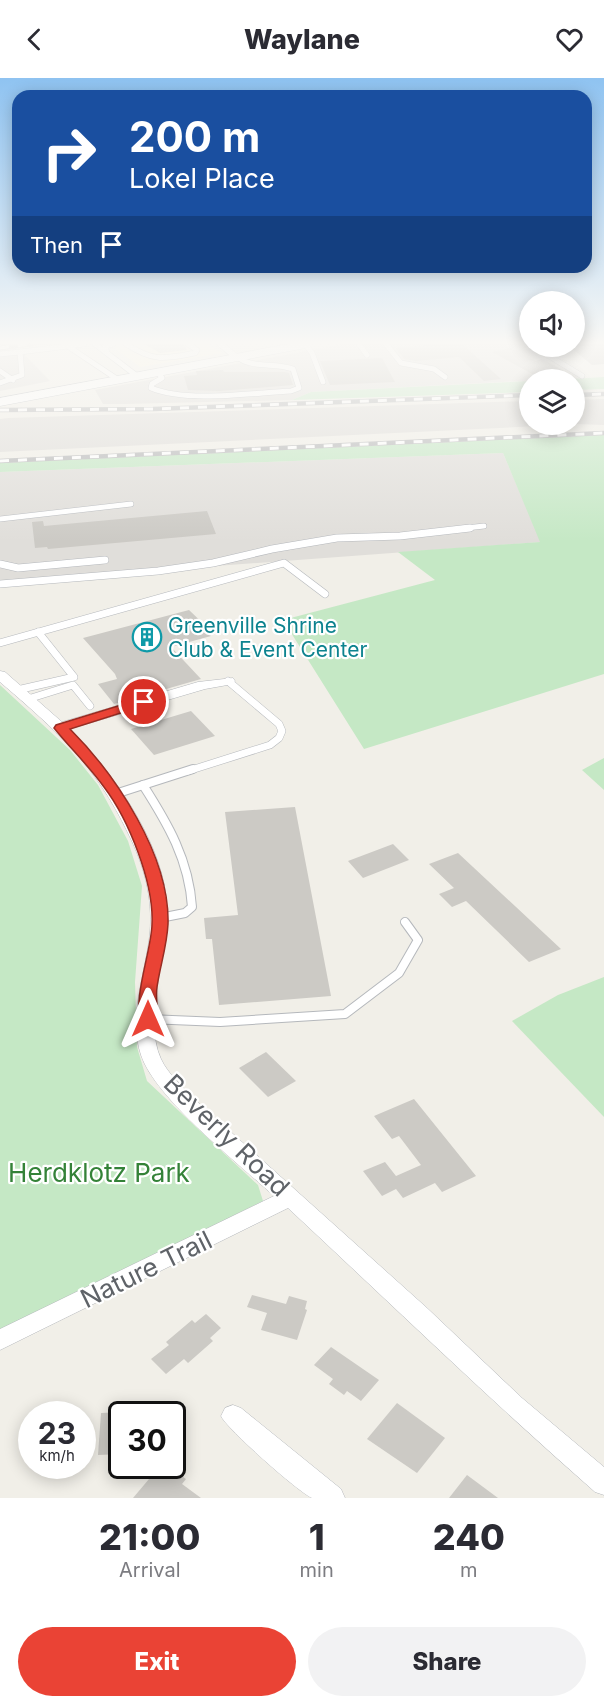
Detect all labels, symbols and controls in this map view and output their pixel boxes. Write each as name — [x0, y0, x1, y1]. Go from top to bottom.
icon: back — [18, 23, 51, 56]
text: Waylane — [244, 23, 360, 56]
icon: heart — [553, 23, 586, 56]
text: 200 m — [129, 111, 260, 162]
icon: right — [30, 114, 108, 192]
text: Lokel Place — [129, 162, 275, 195]
icon: arrive — [95, 228, 128, 261]
text: Then — [30, 232, 83, 258]
map controls — [519, 291, 585, 435]
button: sound — [519, 291, 585, 357]
button: layers — [519, 369, 585, 435]
place label: Greenville Shrine Club & Event Center — [168, 613, 367, 662]
building icon: Greenville Shrine Club & Event Center — [131, 621, 163, 653]
pin — [118, 676, 169, 727]
icon: arrive — [127, 685, 160, 718]
position arrow — [116, 987, 180, 1051]
street label: Beverly Road — [158, 1068, 296, 1202]
park label: Herdklotz Park — [8, 1157, 190, 1188]
street label: Nature Trail — [75, 1224, 217, 1314]
speed limit sign: 30 — [108, 1401, 186, 1479]
text: 23 — [38, 1415, 76, 1451]
text: km/h — [39, 1446, 75, 1465]
text: 21:00 — [99, 1515, 200, 1559]
text: 1 — [309, 1515, 325, 1559]
text: 240 — [433, 1515, 505, 1559]
text: Arrival — [119, 1558, 181, 1582]
text: min — [300, 1558, 334, 1582]
text: m — [460, 1558, 478, 1582]
button: Exit — [18, 1627, 296, 1696]
button: Share — [308, 1627, 586, 1696]

